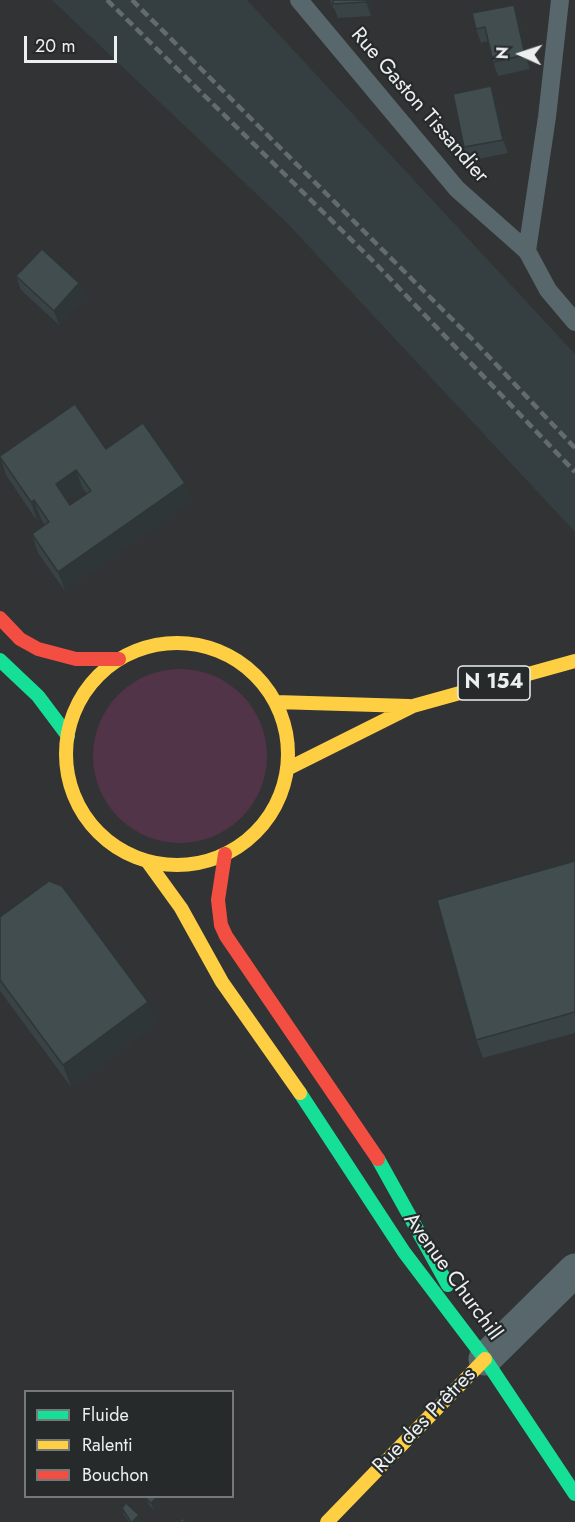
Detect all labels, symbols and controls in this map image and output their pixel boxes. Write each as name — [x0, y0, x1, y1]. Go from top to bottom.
street label: Rue Gaston Tissandier — [345, 23, 493, 189]
scale bar — [27, 24, 120, 62]
north arrow — [491, 24, 551, 84]
text: 20 m — [35, 33, 75, 59]
text: N — [491, 46, 514, 60]
road number: N 154 — [458, 666, 530, 700]
street label: Avenue Churchill — [397, 1208, 507, 1346]
street label: Rue des Prêtres — [368, 1363, 482, 1479]
legend — [24, 1390, 234, 1498]
text: Fluide — [82, 1402, 129, 1428]
text: Ralenti — [82, 1432, 133, 1458]
text: Bouchon — [82, 1462, 149, 1488]

